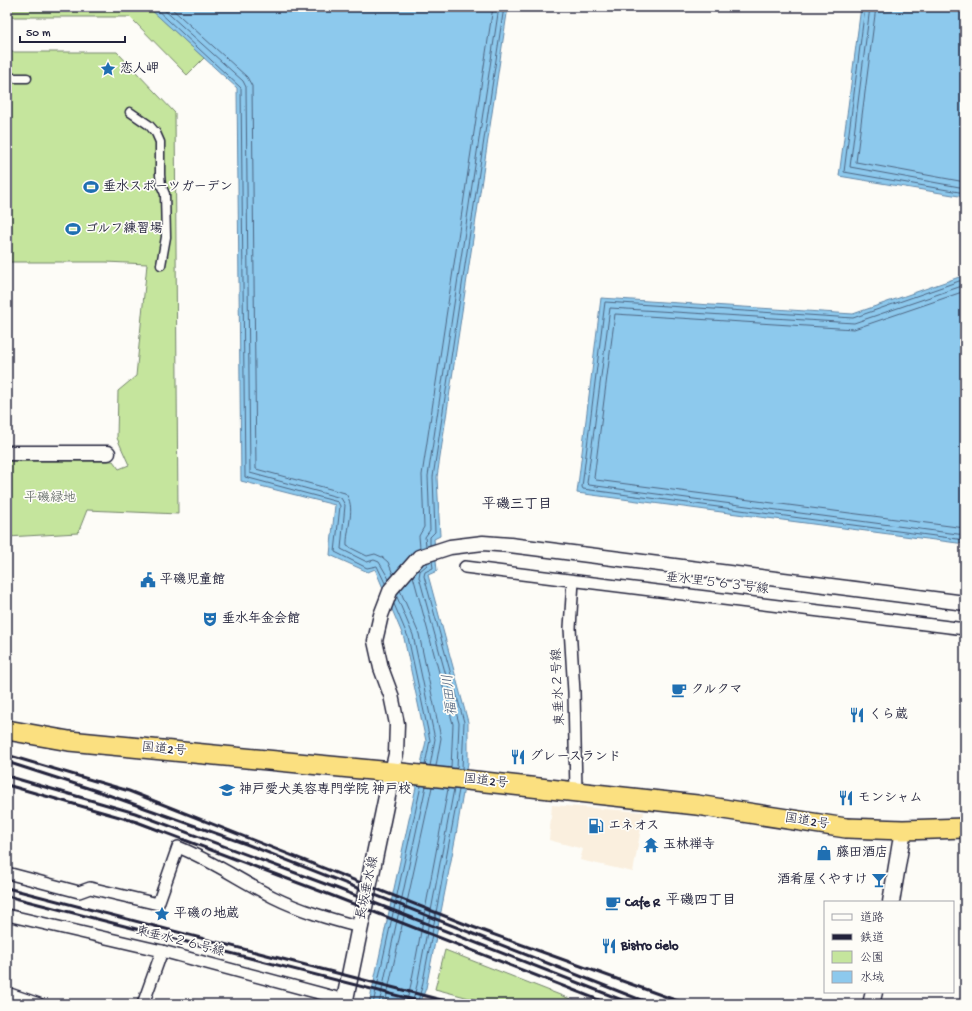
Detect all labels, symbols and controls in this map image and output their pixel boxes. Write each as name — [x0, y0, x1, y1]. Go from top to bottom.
scale bar — [20, 18, 125, 44]
text: 50 m — [26, 27, 51, 41]
place icon: 恋人岬 — [99, 60, 117, 78]
place label: 恋人岬 — [120, 61, 159, 77]
sports icon: 垂水スポーツガーデン — [82, 178, 100, 196]
place label: 垂水スポーツガーデン — [103, 179, 233, 195]
sports icon: ゴルフ練習場 — [64, 220, 82, 238]
place label: ゴルフ練習場 — [85, 221, 162, 237]
park label: 平磯緑地 — [24, 490, 76, 506]
district label: 平磯三丁目 — [482, 496, 552, 514]
street label: 垂水里５６３号線 — [664, 569, 771, 598]
public building icon: 平磯児童館 — [139, 571, 157, 589]
place label: 平磯児童館 — [160, 572, 225, 588]
theatre icon: 垂水年金会館 — [201, 610, 219, 628]
place label: 垂水年金会館 — [222, 611, 300, 627]
street label: 東垂水２号線 — [548, 647, 569, 726]
water label: 福田川 — [440, 673, 462, 717]
cafe icon: クルクマ — [670, 681, 688, 699]
place label: クルクマ — [691, 683, 742, 698]
restaurant icon: くら蔵 — [848, 706, 866, 724]
place label: くら蔵 — [869, 707, 908, 723]
street label: 国道2号 — [141, 740, 187, 759]
restaurant icon: グレースランド — [509, 748, 527, 766]
place label: グレースランド — [530, 749, 621, 765]
street label: 国道2号 — [463, 771, 509, 792]
school or university icon: 神戸愛犬美容専門学院 神戸校 — [218, 781, 236, 799]
place label: 神戸愛犬美容専門学院 神戸校 — [239, 781, 411, 798]
restaurant icon: モンシャム — [837, 789, 855, 807]
place label: モンシャム — [858, 791, 922, 806]
street label: 国道2号 — [783, 810, 831, 833]
fuel station icon: エネオス — [587, 817, 605, 835]
place label: エネオス — [608, 819, 659, 834]
temple icon: 玉林禅寺 — [642, 836, 660, 854]
place label: 玉林禅寺 — [663, 837, 715, 853]
shop icon: 藤田酒店 — [815, 844, 833, 862]
place label: 藤田酒店 — [836, 845, 888, 861]
street label: 長坂垂水線 — [353, 853, 382, 921]
bar icon: 酒肴屋くやすけ — [870, 871, 888, 889]
place label: 酒肴屋くやすけ — [777, 872, 867, 888]
district label: 平磯四丁目 — [666, 892, 736, 910]
cafe icon: Cafe R — [604, 894, 622, 912]
place label: Cafe R — [624, 895, 661, 911]
legend — [824, 901, 954, 993]
place icon: 平磯の地蔵 — [153, 905, 171, 923]
place label: 平磯の地蔵 — [174, 906, 239, 922]
text: 道路 — [860, 911, 884, 926]
street label: 東垂水２６号線 — [134, 923, 227, 961]
text: 鉄道 — [860, 931, 884, 946]
restaurant icon: Bistro cielo — [600, 937, 618, 955]
place label: Bistro cielo — [620, 939, 679, 954]
text: 公園 — [860, 951, 884, 966]
text: 水域 — [860, 971, 884, 986]

